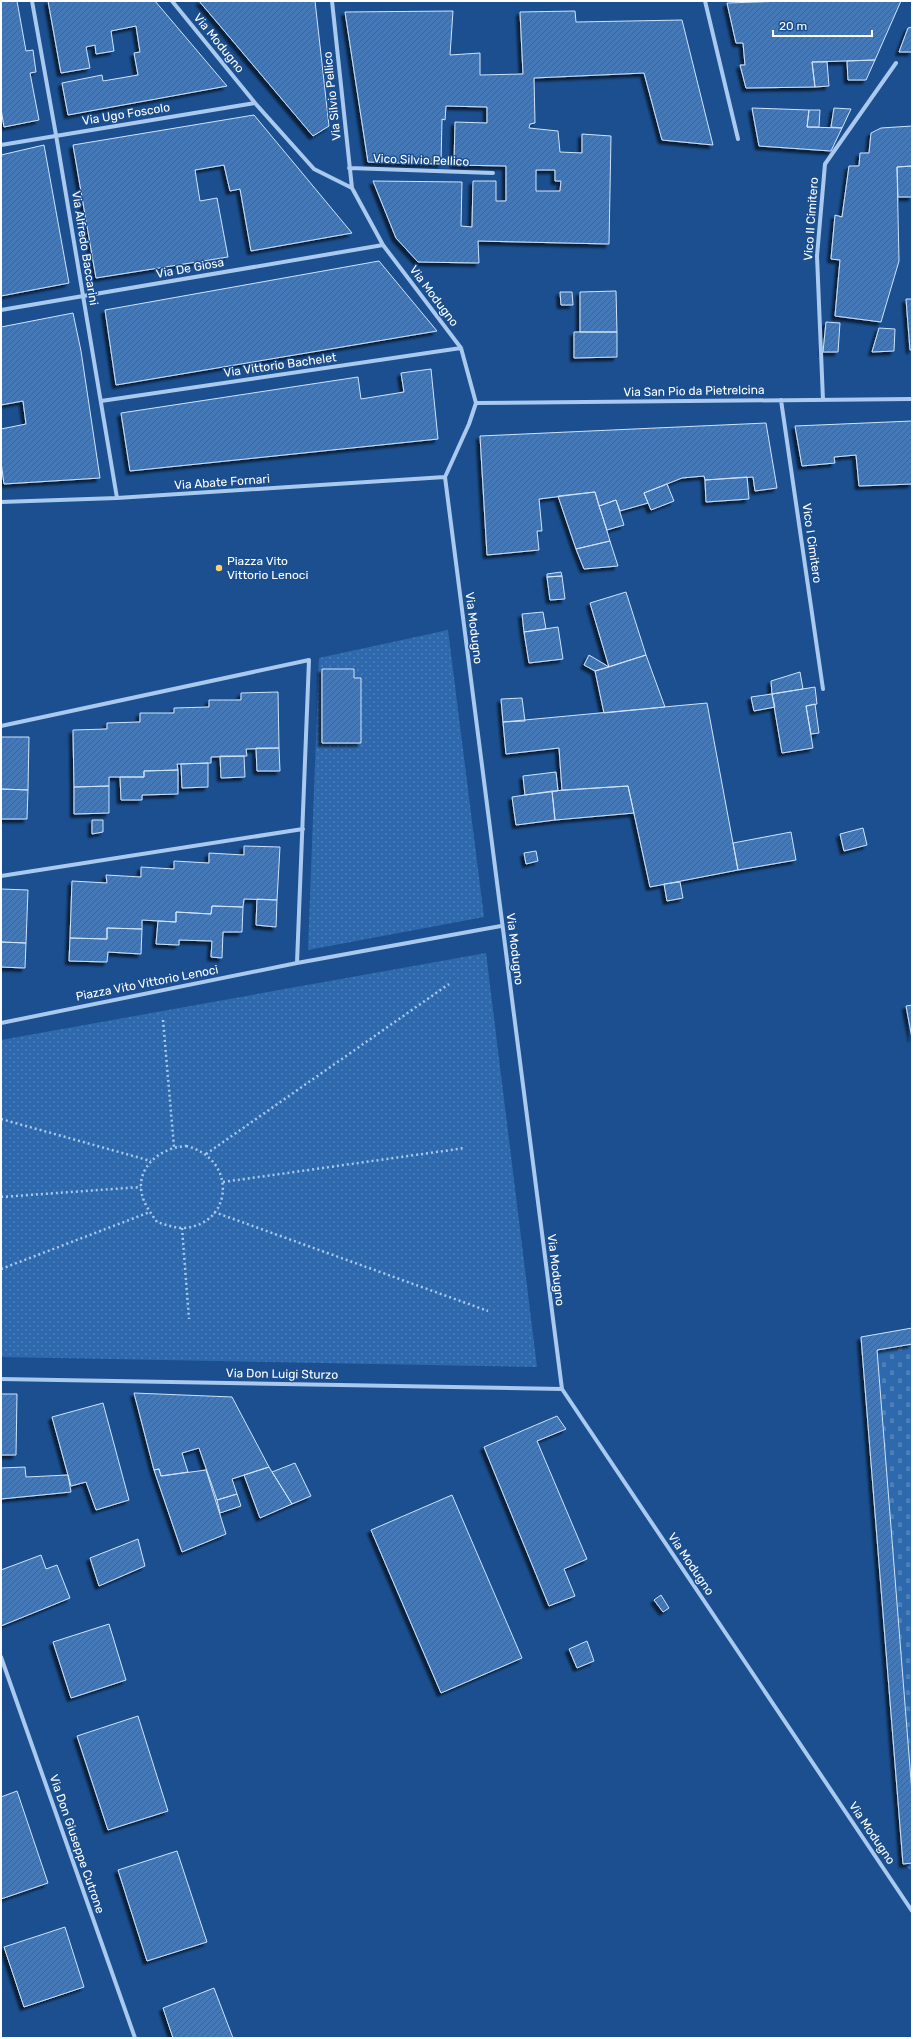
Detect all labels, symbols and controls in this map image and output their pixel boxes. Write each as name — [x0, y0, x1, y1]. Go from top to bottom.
street label: Via Modugno — [191, 10, 247, 76]
scale bar — [773, 12, 872, 38]
text: 20 m — [779, 19, 807, 33]
street label: Via Silvio Pellico — [320, 51, 344, 141]
street label: Via Ugo Foscolo — [81, 100, 171, 128]
street label: Vico Silvio Pellico — [373, 151, 470, 169]
street label: Vico II Cimitero — [801, 177, 821, 261]
street label: Via Alfredo Baccarini — [69, 190, 101, 306]
street label: Via De Giosa — [155, 255, 225, 281]
street label: Via Modugno — [407, 263, 461, 329]
street label: Via Vittorio Bachelet — [223, 350, 338, 380]
street label: Via San Pio da Pietrelcina — [623, 383, 765, 399]
street label: Via Abate Fornari — [174, 472, 270, 492]
street label: Vico I Cimitero — [799, 502, 825, 584]
place label: Piazza Vito Vittorio Lenoci — [227, 554, 308, 582]
marker: Piazza Vito Vittorio Lenoci — [214, 563, 224, 573]
street label: Via Modugno — [463, 591, 485, 665]
street label: Via Modugno — [504, 912, 526, 986]
street label: Piazza Vito Vittorio Lenoci — [75, 962, 220, 1004]
street label: Via Modugno — [545, 1233, 567, 1307]
street label: Via Don Luigi Sturzo — [226, 1366, 338, 1382]
street label: Via Modugno — [665, 1530, 717, 1598]
street label: Via Don Giuseppe Cutrone — [47, 1773, 107, 1916]
street label: Via Modugno — [846, 1799, 898, 1867]

